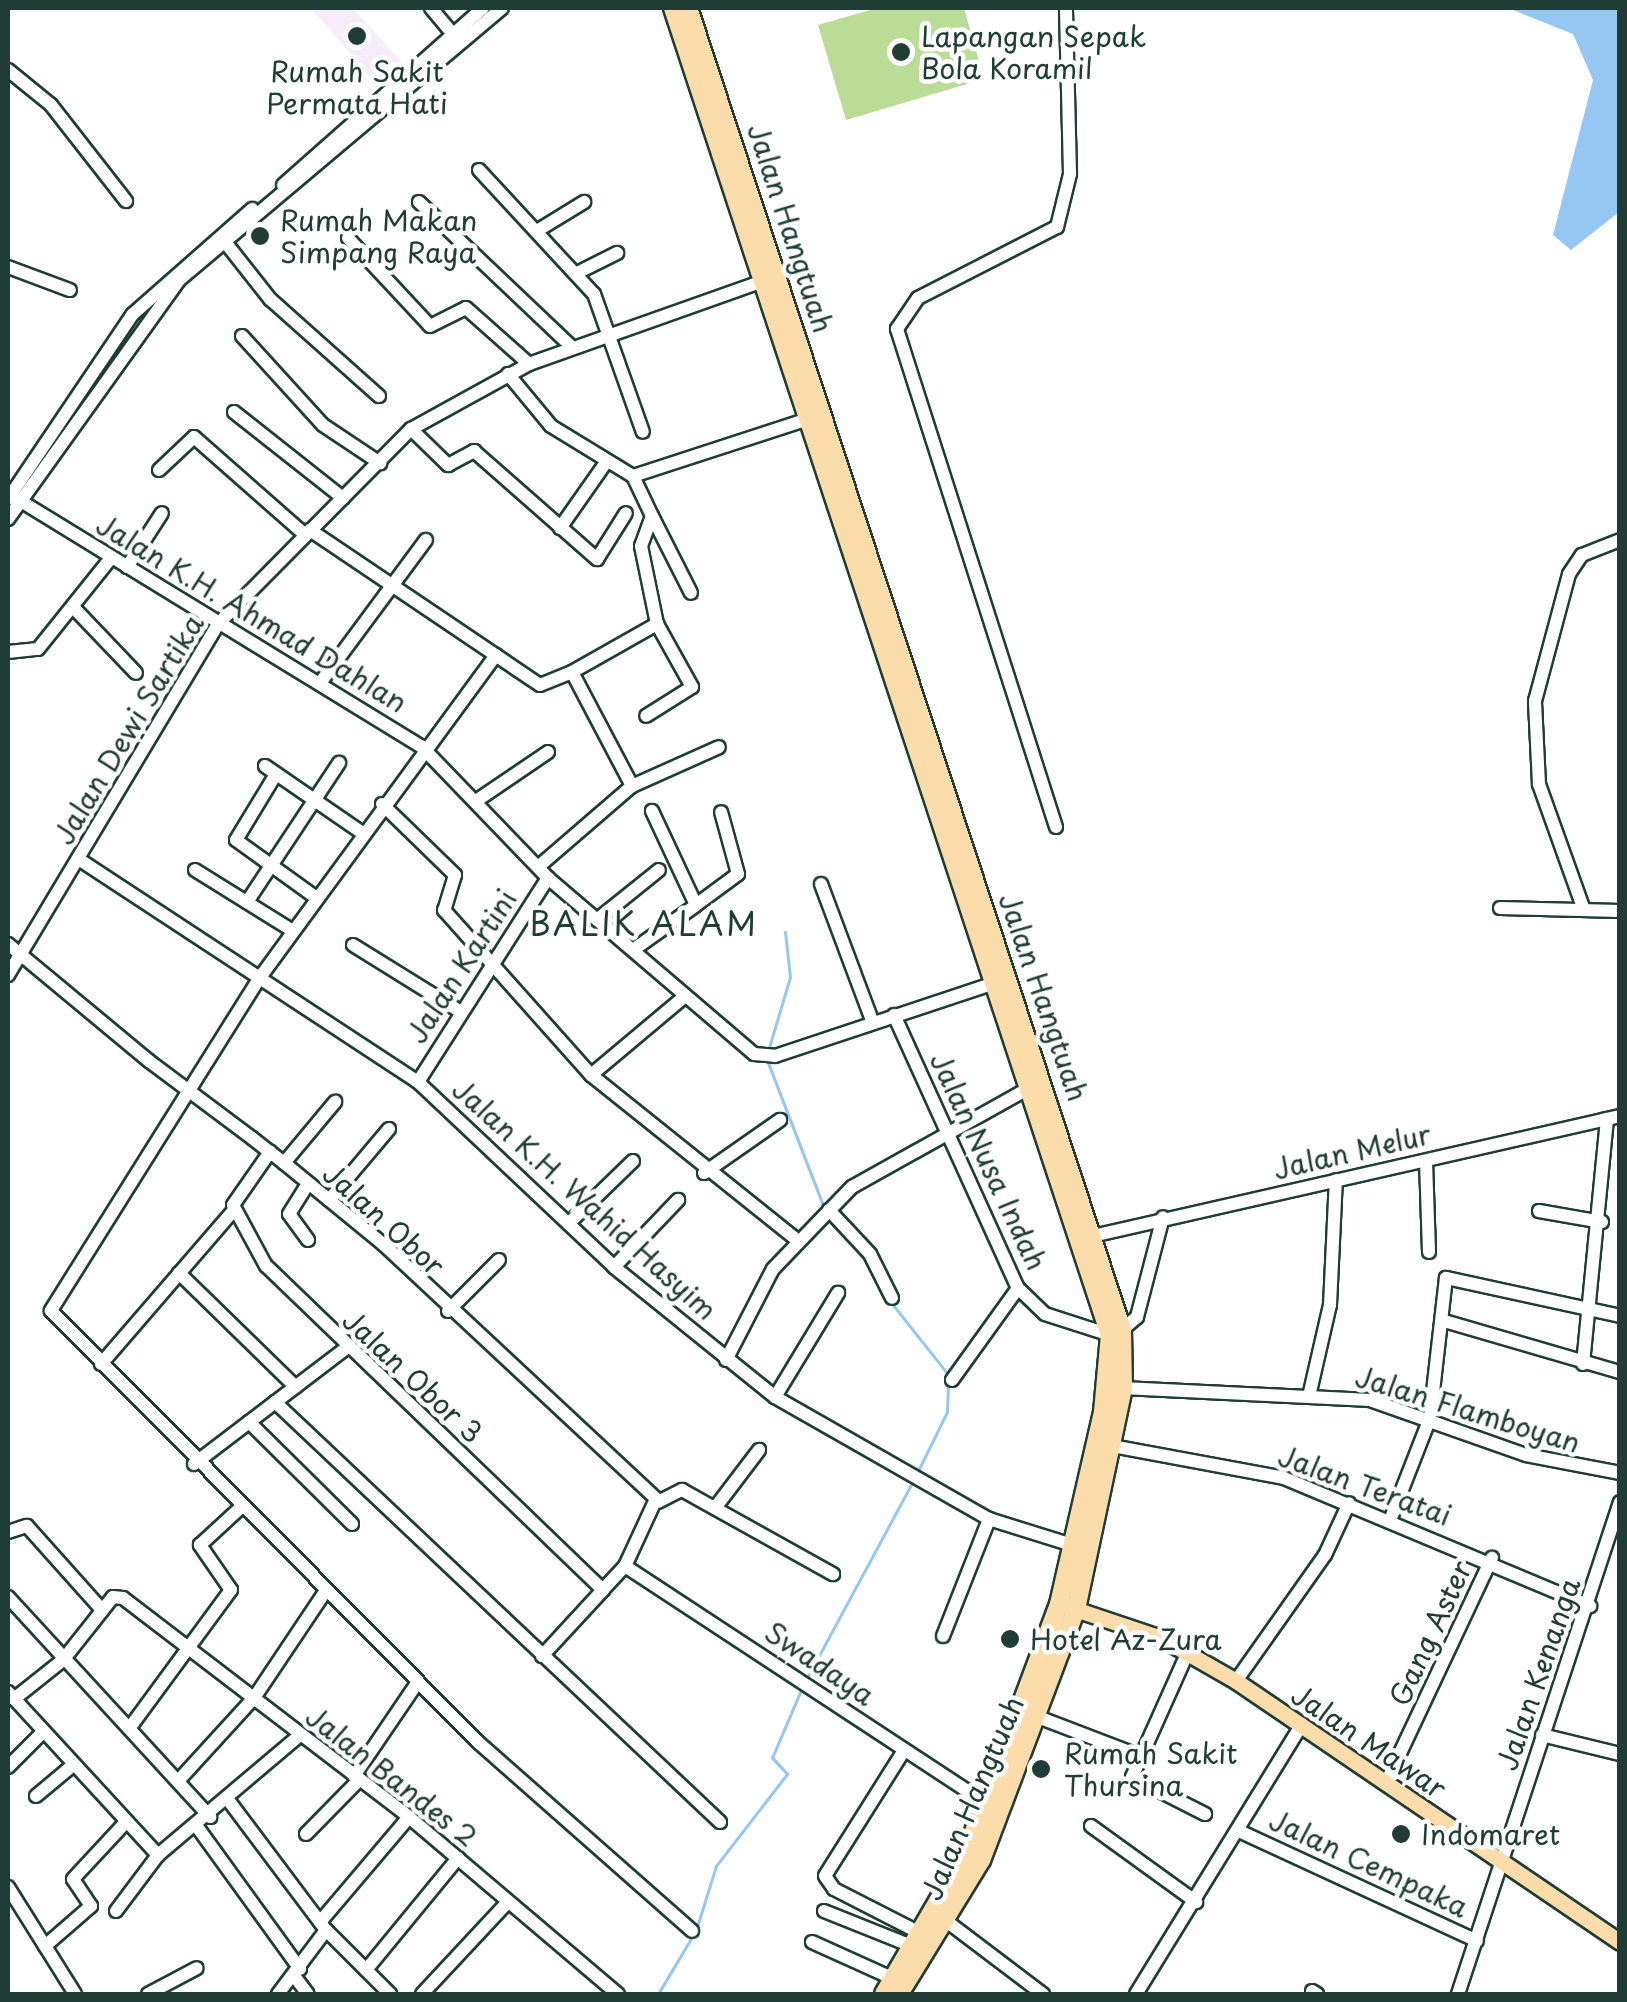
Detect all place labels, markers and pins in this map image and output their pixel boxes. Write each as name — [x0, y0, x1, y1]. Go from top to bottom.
place label: Lapangan Sepak Bola Koramil — [921, 19, 1146, 85]
marker: Rumah Sakit Permata Hati — [344, 23, 370, 49]
marker: Lapangan Sepak Bola Koramil — [890, 41, 912, 63]
place label: Rumah Sakit Permata Hati — [265, 54, 449, 120]
place label: Rumah Makan Simpang Raya — [280, 203, 478, 269]
marker: Rumah Makan Simpang Raya — [249, 225, 271, 247]
place label: Hotel Az-Zura — [1030, 1622, 1222, 1656]
marker: Hotel Az-Zura — [999, 1628, 1021, 1650]
place label: Rumah Sakit Thursina — [1064, 1736, 1237, 1802]
marker: Rumah Sakit Thursina — [1028, 1756, 1054, 1782]
place label: Indomaret — [1421, 1817, 1560, 1851]
marker: Indomaret — [1390, 1823, 1412, 1845]

